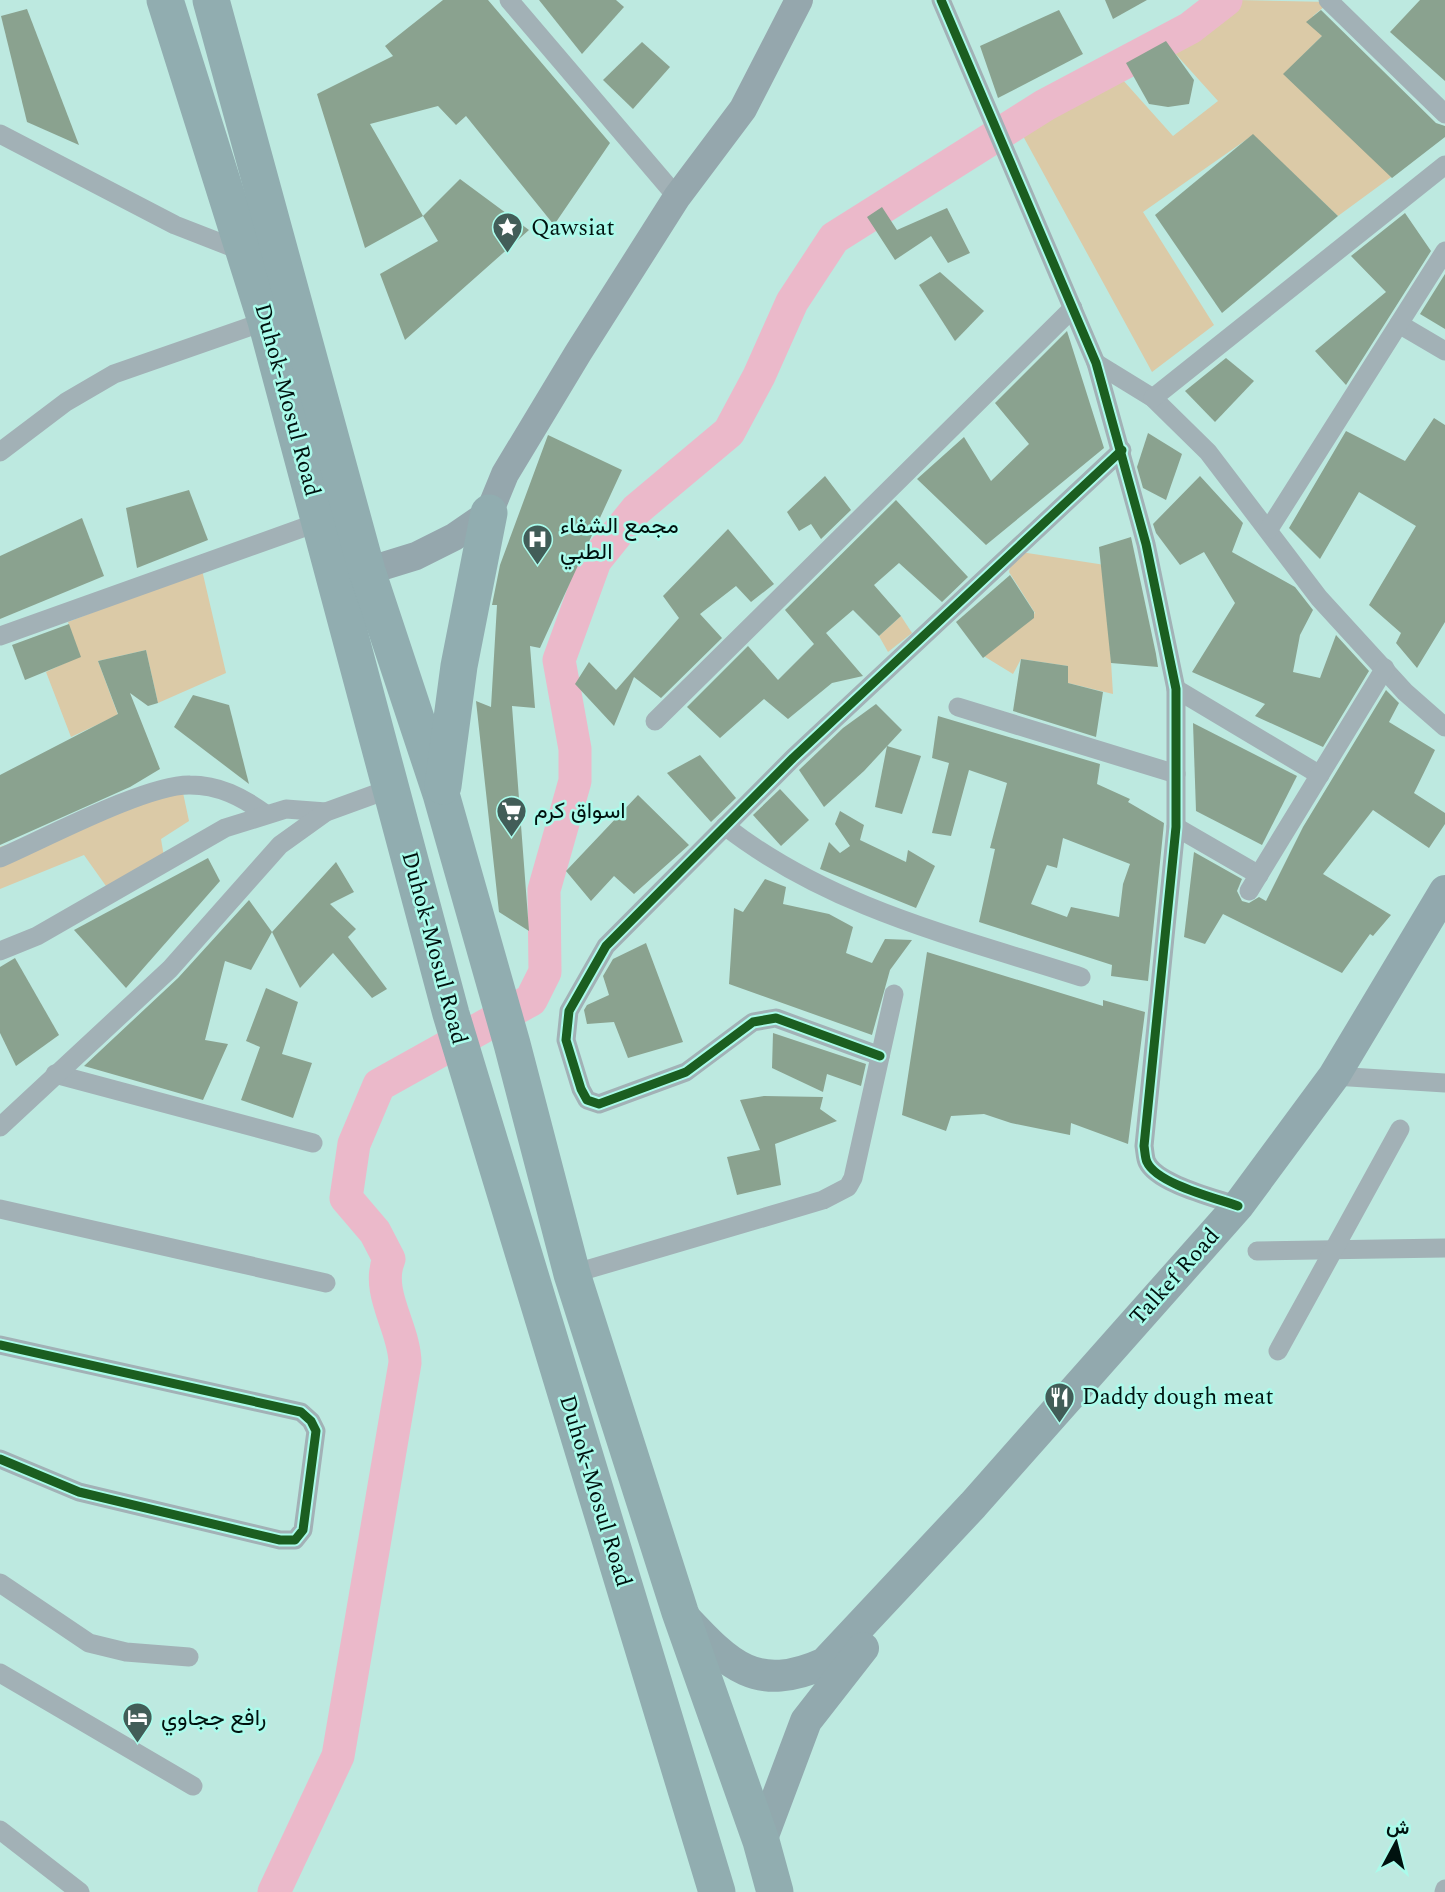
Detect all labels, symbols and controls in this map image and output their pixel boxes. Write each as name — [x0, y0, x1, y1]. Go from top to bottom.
place icon: Qawsiat — [491, 211, 525, 255]
place label: Qawsiat — [531, 211, 615, 246]
street label: Duhok-Mosul Road — [244, 299, 330, 501]
place label: مجمع الشفاء الطبي — [560, 509, 679, 570]
hospital icon: مجمع الشفاء الطبي — [520, 522, 554, 566]
supermarket icon: اسواق كرم — [494, 794, 528, 838]
place label: اسواق كرم — [534, 794, 626, 829]
street label: Duhok-Mosul Road — [391, 847, 477, 1049]
street label: Talkef Road — [1121, 1220, 1229, 1334]
restaurant icon: Daddy dough meat — [1042, 1380, 1076, 1424]
place label: Daddy dough meat — [1082, 1380, 1274, 1415]
street label: Duhok-Mosul Road — [549, 1391, 641, 1591]
hotel icon: رافع ججاوي — [121, 1701, 155, 1745]
place label: رافع ججاوي — [161, 1701, 266, 1736]
north arrow — [1361, 1808, 1431, 1878]
text: ش — [1385, 1812, 1411, 1843]

